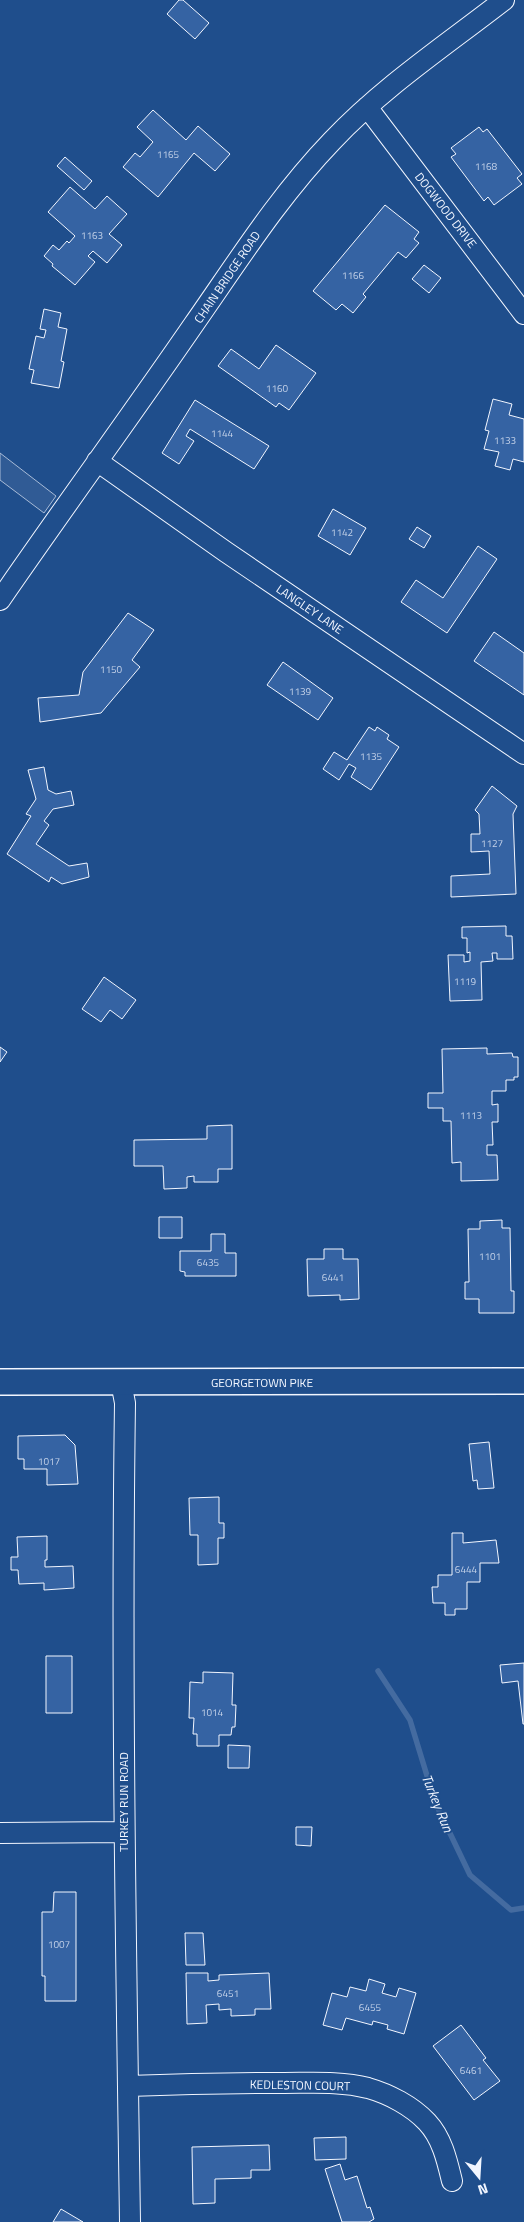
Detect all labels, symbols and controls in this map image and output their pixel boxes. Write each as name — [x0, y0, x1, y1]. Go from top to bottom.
house number: 1165 — [157, 147, 180, 162]
house number: 1168 — [475, 159, 498, 174]
street label: DOGWOOD DRIVE — [410, 168, 482, 252]
street label: CHAIN BRIDGE ROAD — [189, 227, 265, 327]
house number: 1163 — [81, 228, 103, 243]
house number: 1166 — [342, 268, 365, 283]
house number: 1160 — [266, 381, 289, 396]
house number: 1144 — [211, 426, 234, 441]
house number: 1133 — [494, 433, 516, 448]
house number: 1142 — [331, 525, 353, 540]
street label: LANGLEY LANE — [273, 579, 348, 639]
house number: 1150 — [100, 662, 123, 677]
house number: 1139 — [289, 684, 312, 699]
house number: 1135 — [360, 749, 383, 764]
house number: 1127 — [481, 836, 503, 851]
house number: 1119 — [454, 974, 477, 989]
house number: 1113 — [460, 1108, 482, 1123]
house number: 1101 — [479, 1249, 501, 1264]
house number: 6435 — [197, 1255, 220, 1270]
house number: 6441 — [322, 1270, 344, 1285]
street label: GEORGETOWN PIKE — [211, 1373, 313, 1392]
house number: 1017 — [38, 1454, 60, 1469]
house number: 6444 — [455, 1562, 478, 1577]
house number: 1014 — [201, 1705, 224, 1720]
street label: TURKEY RUN ROAD — [114, 1752, 133, 1852]
water label: Turkey Run — [417, 1771, 459, 1836]
house number: 1007 — [48, 1937, 70, 1952]
house number: 6451 — [217, 1986, 239, 2001]
house number: 6455 — [359, 2000, 382, 2015]
house number: 6461 — [460, 2063, 482, 2078]
street label: KEDLESTON COURT — [250, 2075, 351, 2095]
north arrow — [454, 2152, 504, 2202]
text: N — [475, 2178, 491, 2201]

